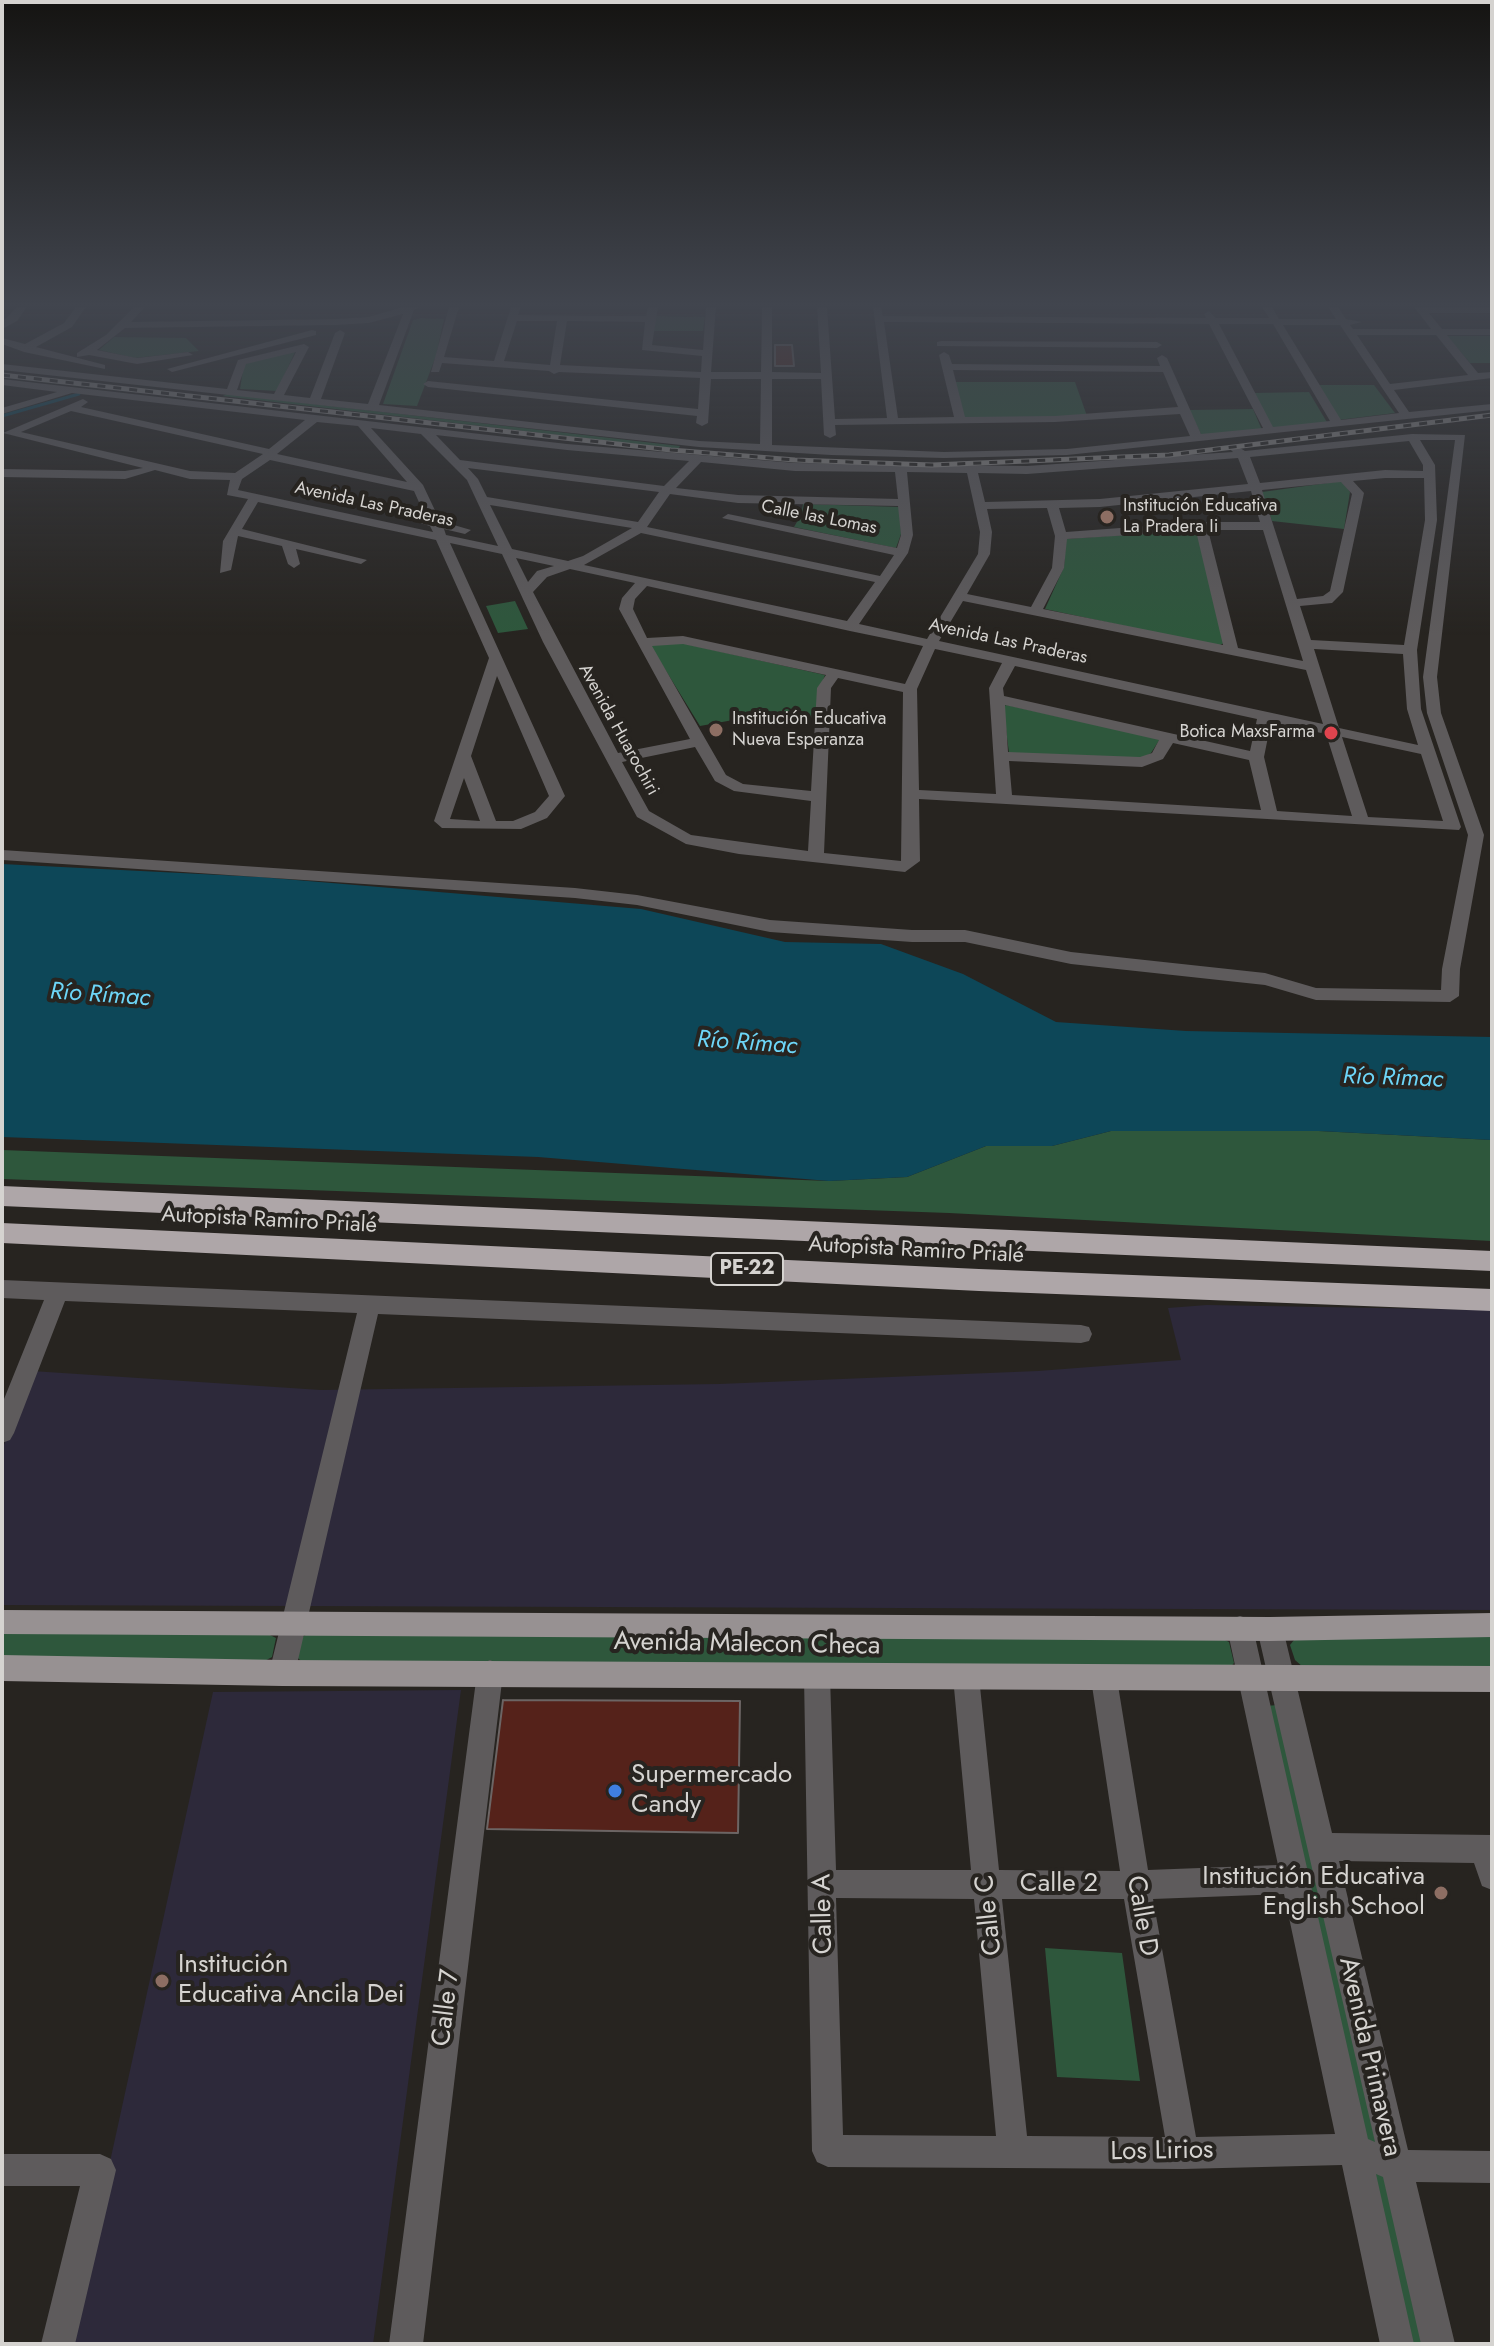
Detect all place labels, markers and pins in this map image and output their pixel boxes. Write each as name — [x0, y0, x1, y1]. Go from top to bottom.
place label: Institución Educativa La Pradera Ii — [1123, 496, 1277, 538]
marker: Institución Educativa La Pradera Ii — [1098, 508, 1116, 526]
place label: Institución Educativa Nueva Esperanza — [732, 709, 886, 752]
marker: Institución Educativa Nueva Esperanza — [707, 721, 725, 739]
place label: Botica MaxsFarma — [1179, 722, 1315, 744]
marker: Botica MaxsFarma — [1322, 724, 1340, 742]
place label: Supermercado Candy — [631, 1760, 792, 1822]
marker: Supermercado Candy — [606, 1782, 624, 1800]
place label: Institución Educativa English School — [1202, 1862, 1425, 1924]
marker: Institución Educativa English School — [1432, 1884, 1450, 1902]
place label: Institución Educativa Ancila Dei — [178, 1950, 405, 2012]
marker: Institución Educativa Ancila Dei — [153, 1972, 171, 1990]

